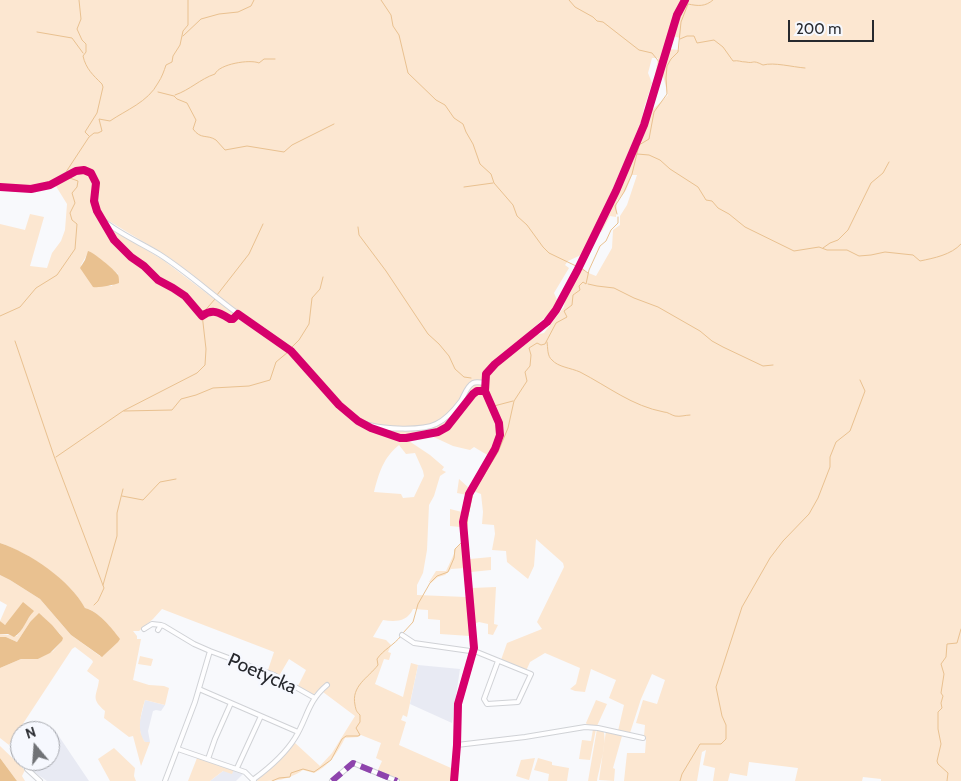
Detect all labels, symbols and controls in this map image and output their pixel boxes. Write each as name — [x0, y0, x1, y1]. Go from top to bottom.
scale bar — [791, 10, 877, 42]
text: 200 m — [796, 20, 841, 38]
street label: Poetycka — [224, 649, 300, 699]
north arrow — [10, 721, 60, 771]
text: N — [23, 723, 38, 743]

